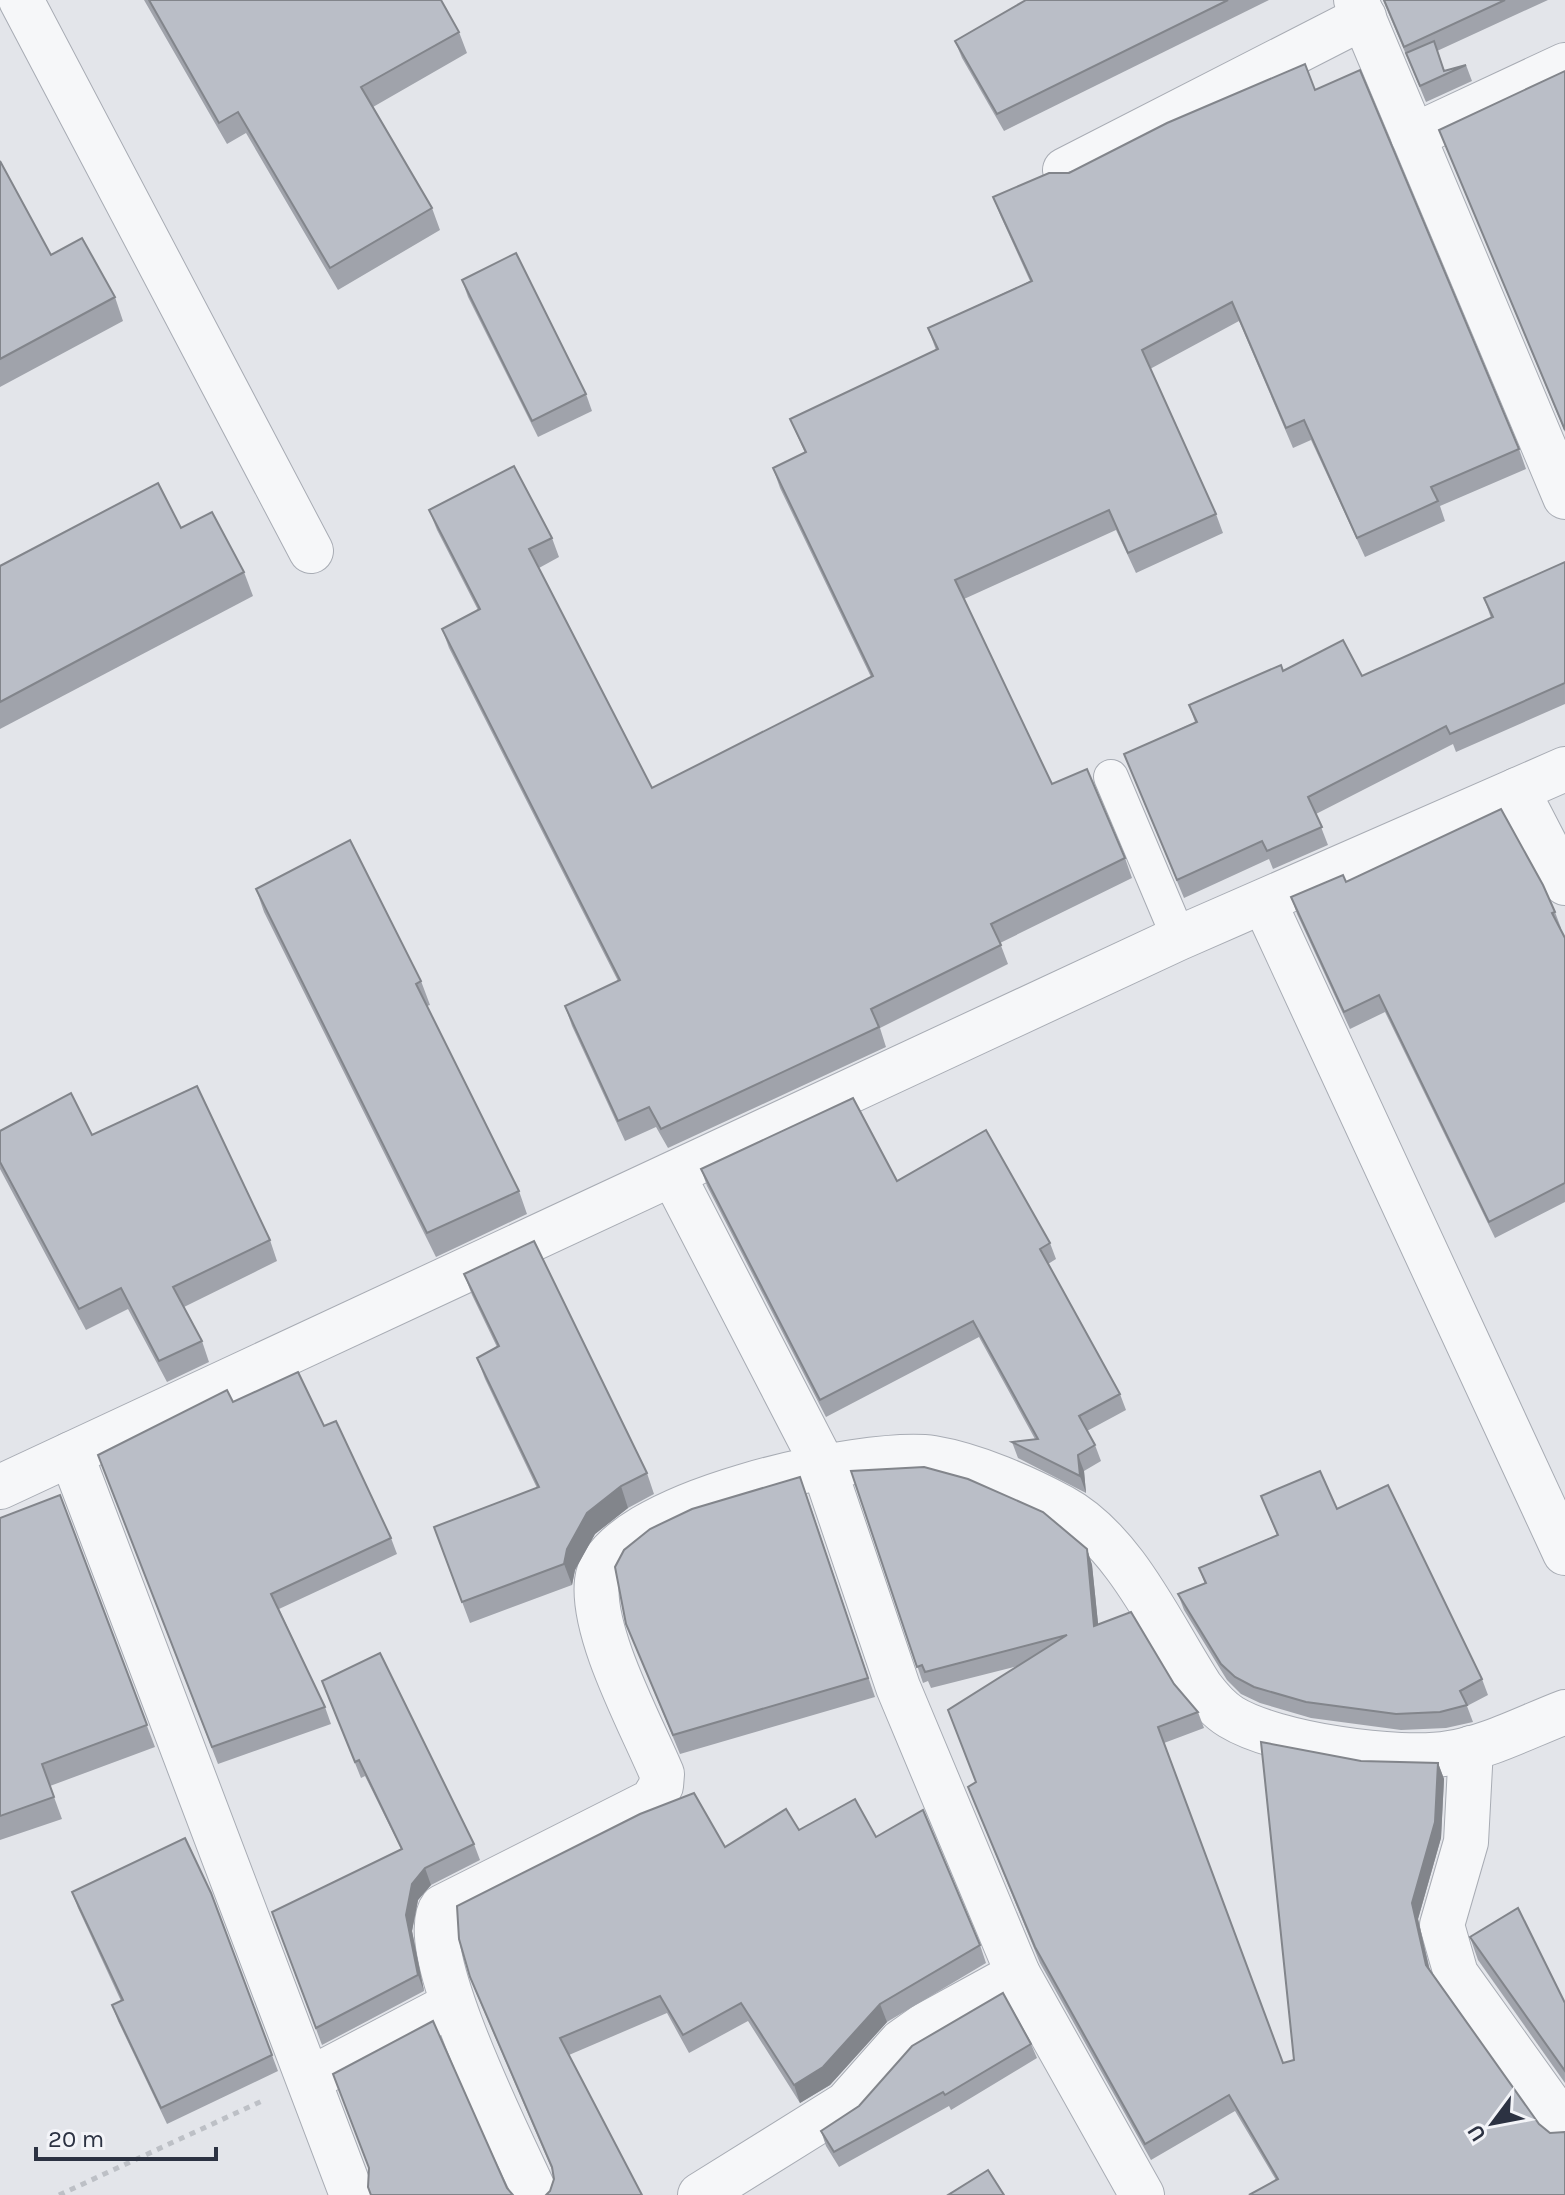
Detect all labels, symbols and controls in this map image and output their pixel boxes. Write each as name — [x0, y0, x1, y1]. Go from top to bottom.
north arrow — [1453, 2083, 1533, 2163]
scale bar — [36, 2111, 216, 2161]
text: U — [1462, 2120, 1492, 2146]
text: 20 m — [48, 2125, 104, 2153]

